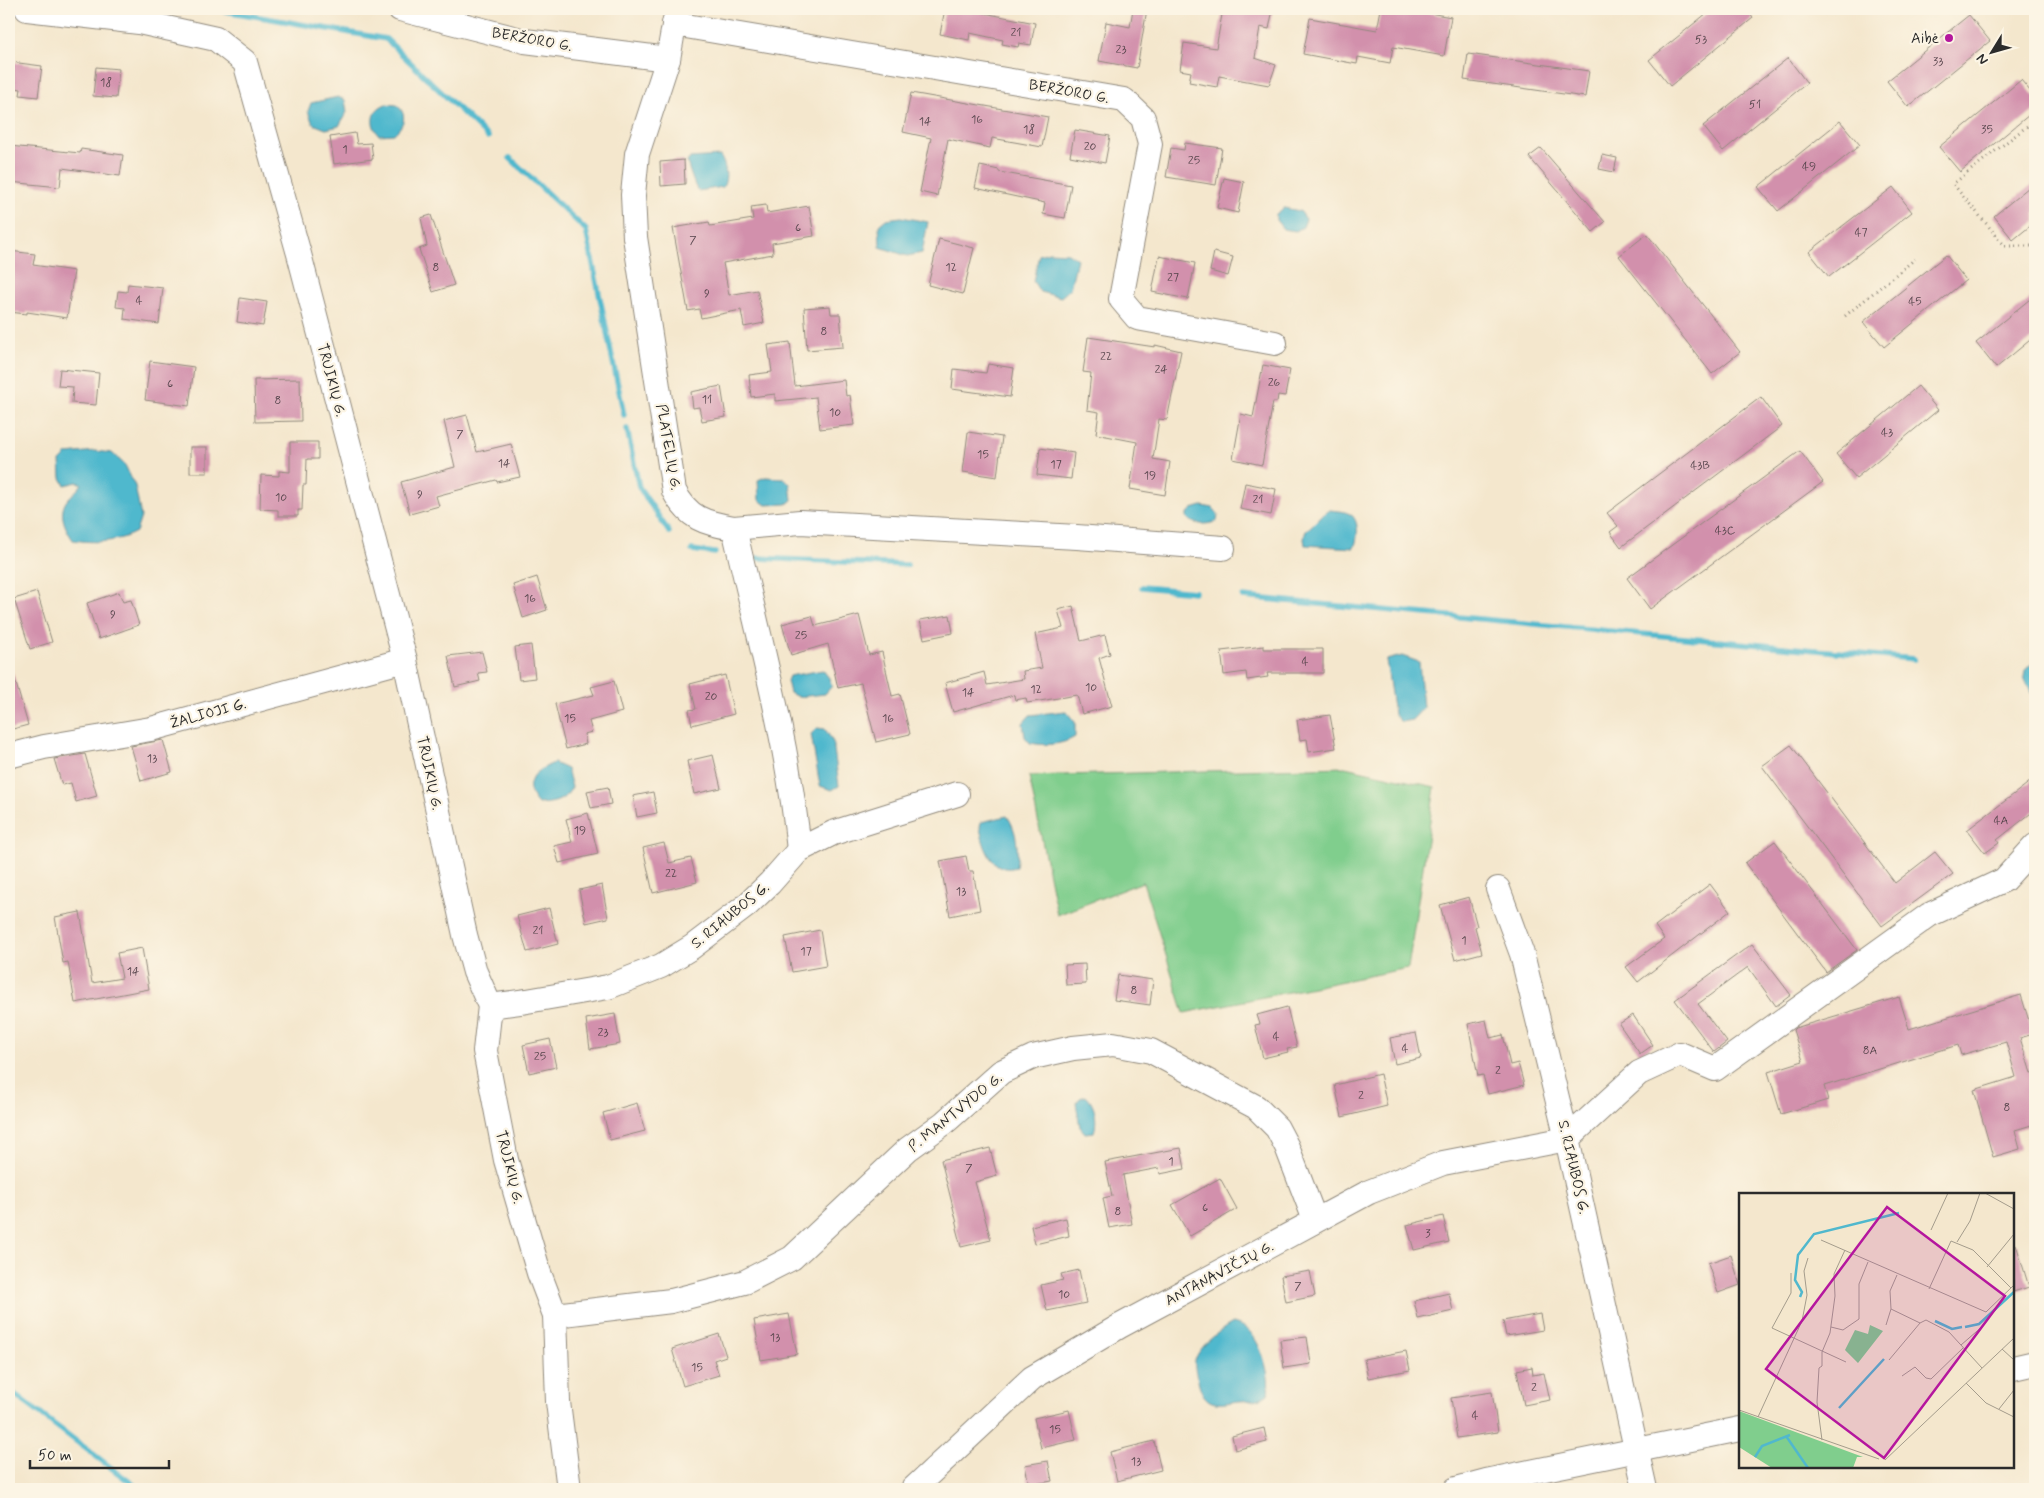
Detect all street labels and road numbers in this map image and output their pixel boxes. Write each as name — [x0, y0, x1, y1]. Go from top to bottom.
street label: BERŽORO G. — [490, 23, 573, 57]
street label: BERŽORO G. — [1027, 75, 1110, 109]
street label: TRUIKIŲ G. — [312, 341, 350, 419]
street label: PLATELIŲ G. — [651, 403, 685, 492]
street label: ŽALIOJI G. — [168, 694, 249, 734]
street label: TRUIKIŲ G. — [411, 734, 447, 812]
street label: S. RIAUBOS G. — [687, 878, 774, 954]
street label: P. MANTVYDO G. — [904, 1069, 1007, 1157]
street label: S. RIAUBOS G. — [1553, 1118, 1594, 1216]
street label: TRUIKIŲ G. — [490, 1128, 528, 1206]
street label: ANTANAVIČIŲ G. — [1161, 1236, 1277, 1311]

